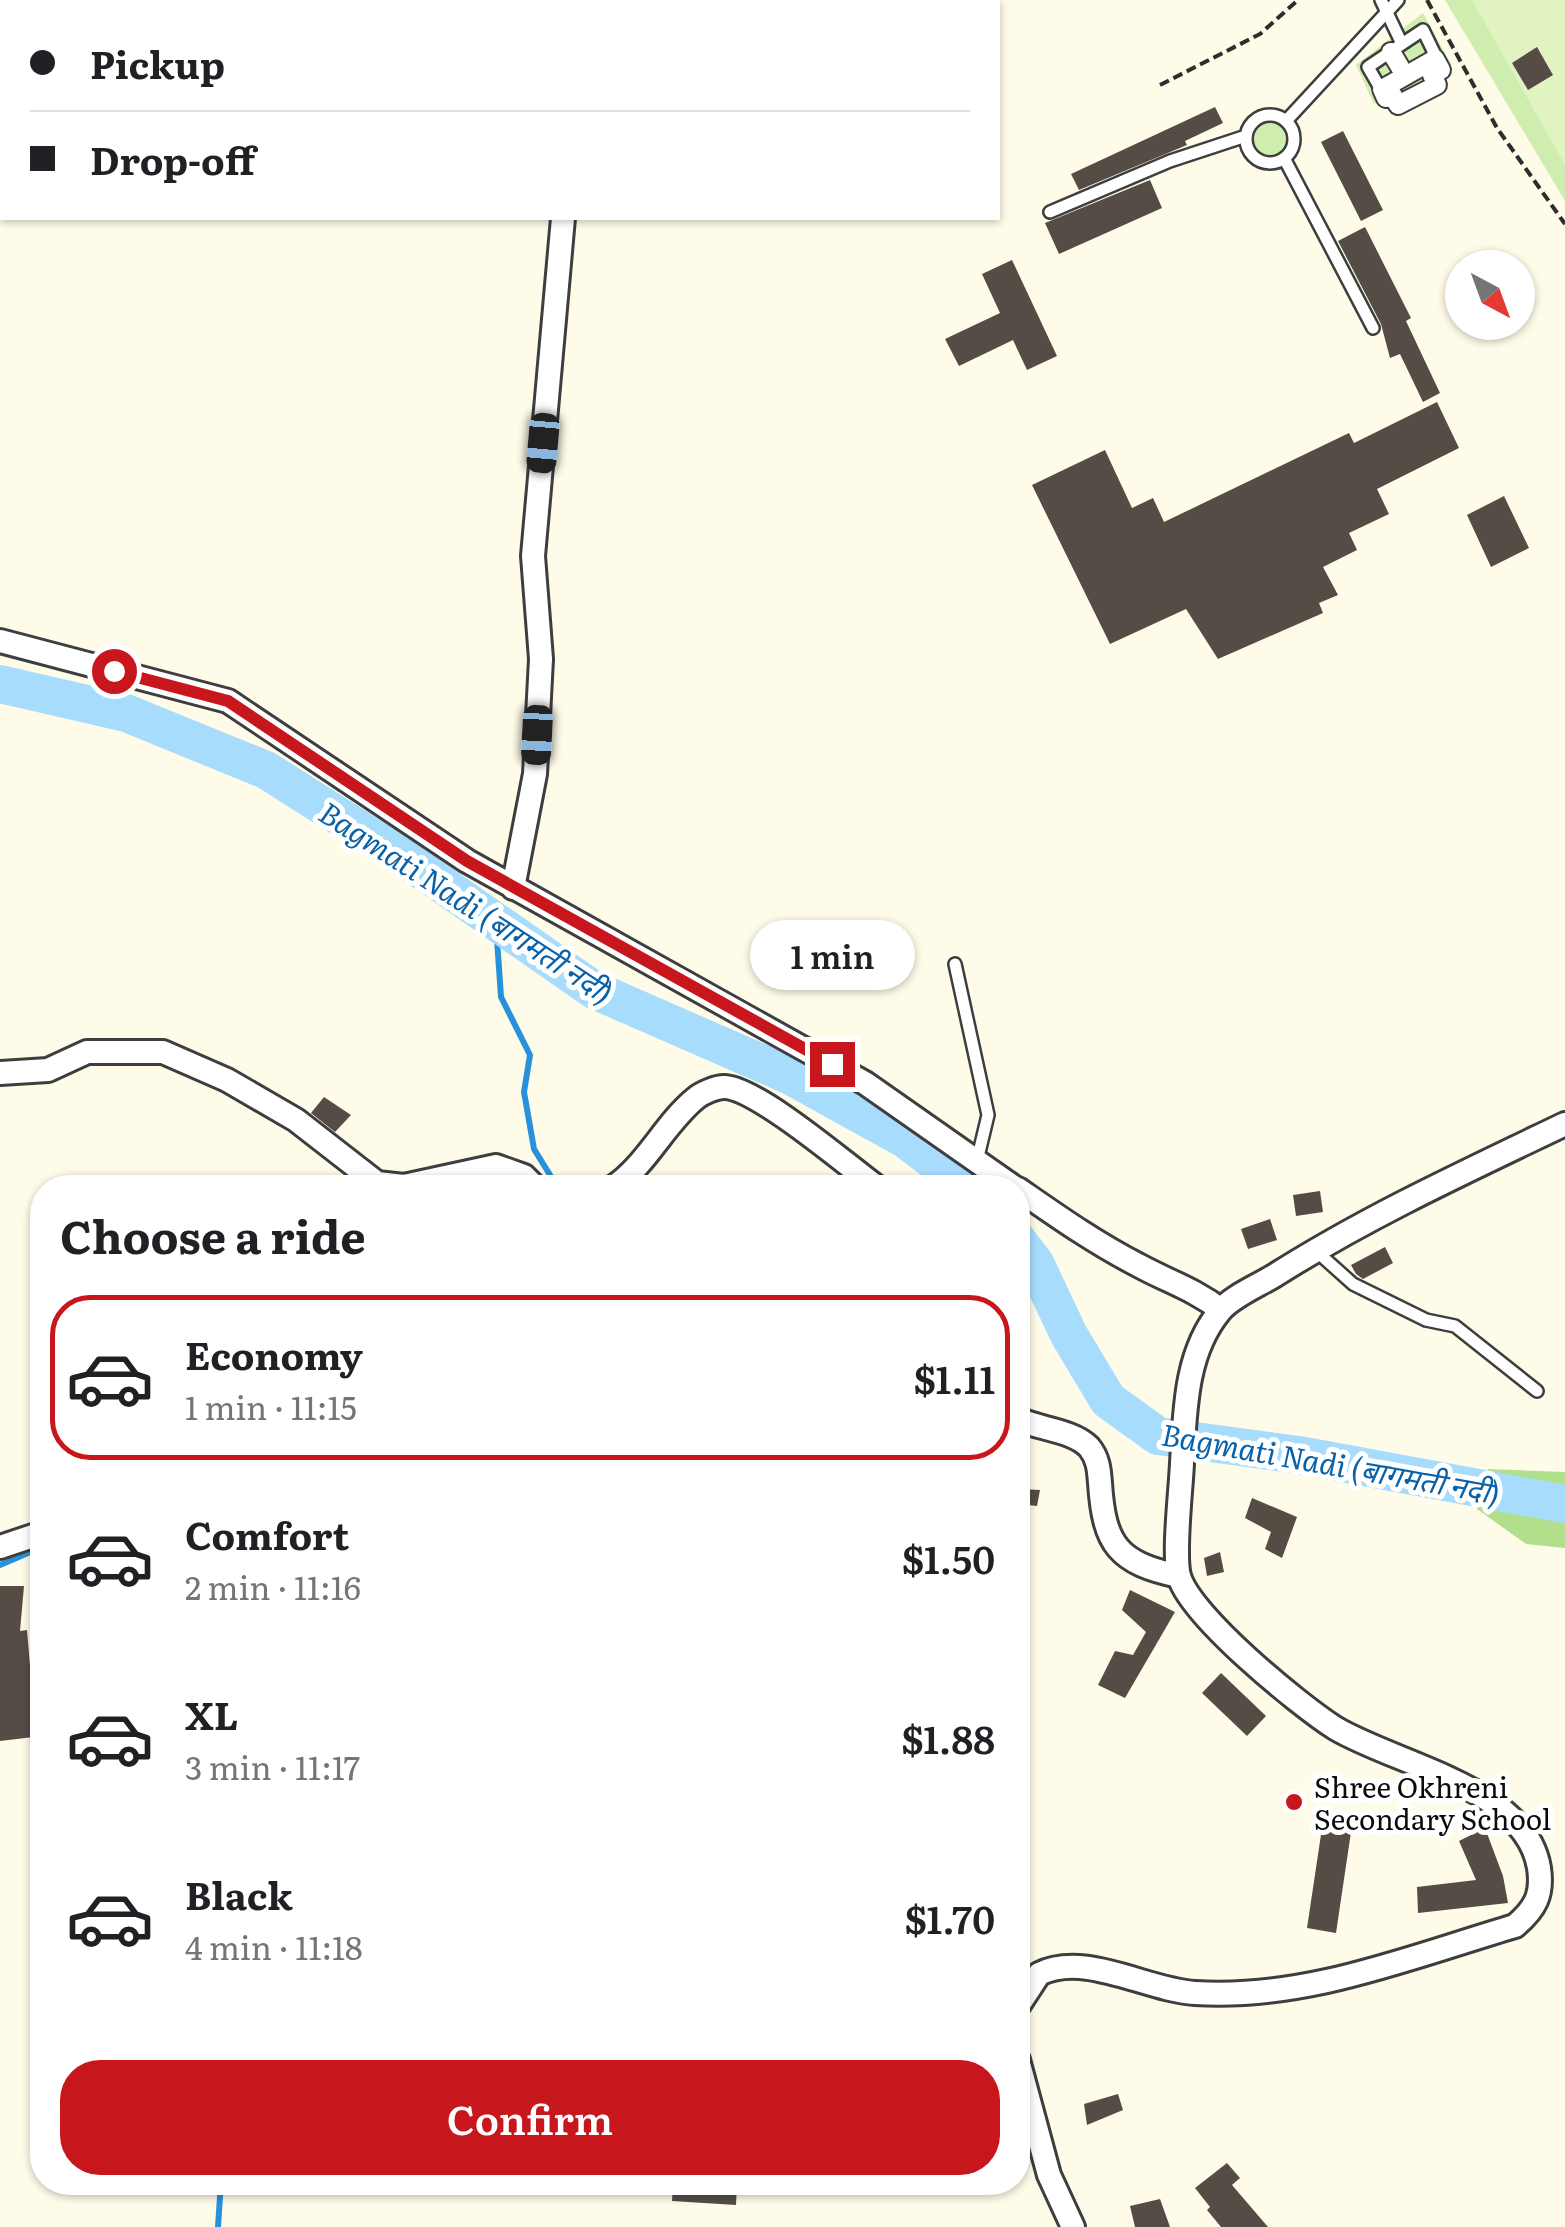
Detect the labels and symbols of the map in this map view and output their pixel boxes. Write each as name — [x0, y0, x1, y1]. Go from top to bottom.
north arrow — [1445, 250, 1535, 340]
car — [525, 412, 561, 474]
route start — [92, 649, 137, 694]
car — [520, 704, 554, 766]
water label: Bagmati Nadi (बागमती नदी) — [311, 789, 623, 1013]
callout: 1 min — [750, 919, 914, 989]
route end — [810, 1042, 855, 1087]
water label: Bagmati Nadi (बागमती नदी) — [1159, 1411, 1503, 1513]
place label: Shree Okhreni Secondary School — [1314, 1765, 1551, 1839]
marker: Shree Okhreni Secondary School — [1283, 1791, 1305, 1813]

